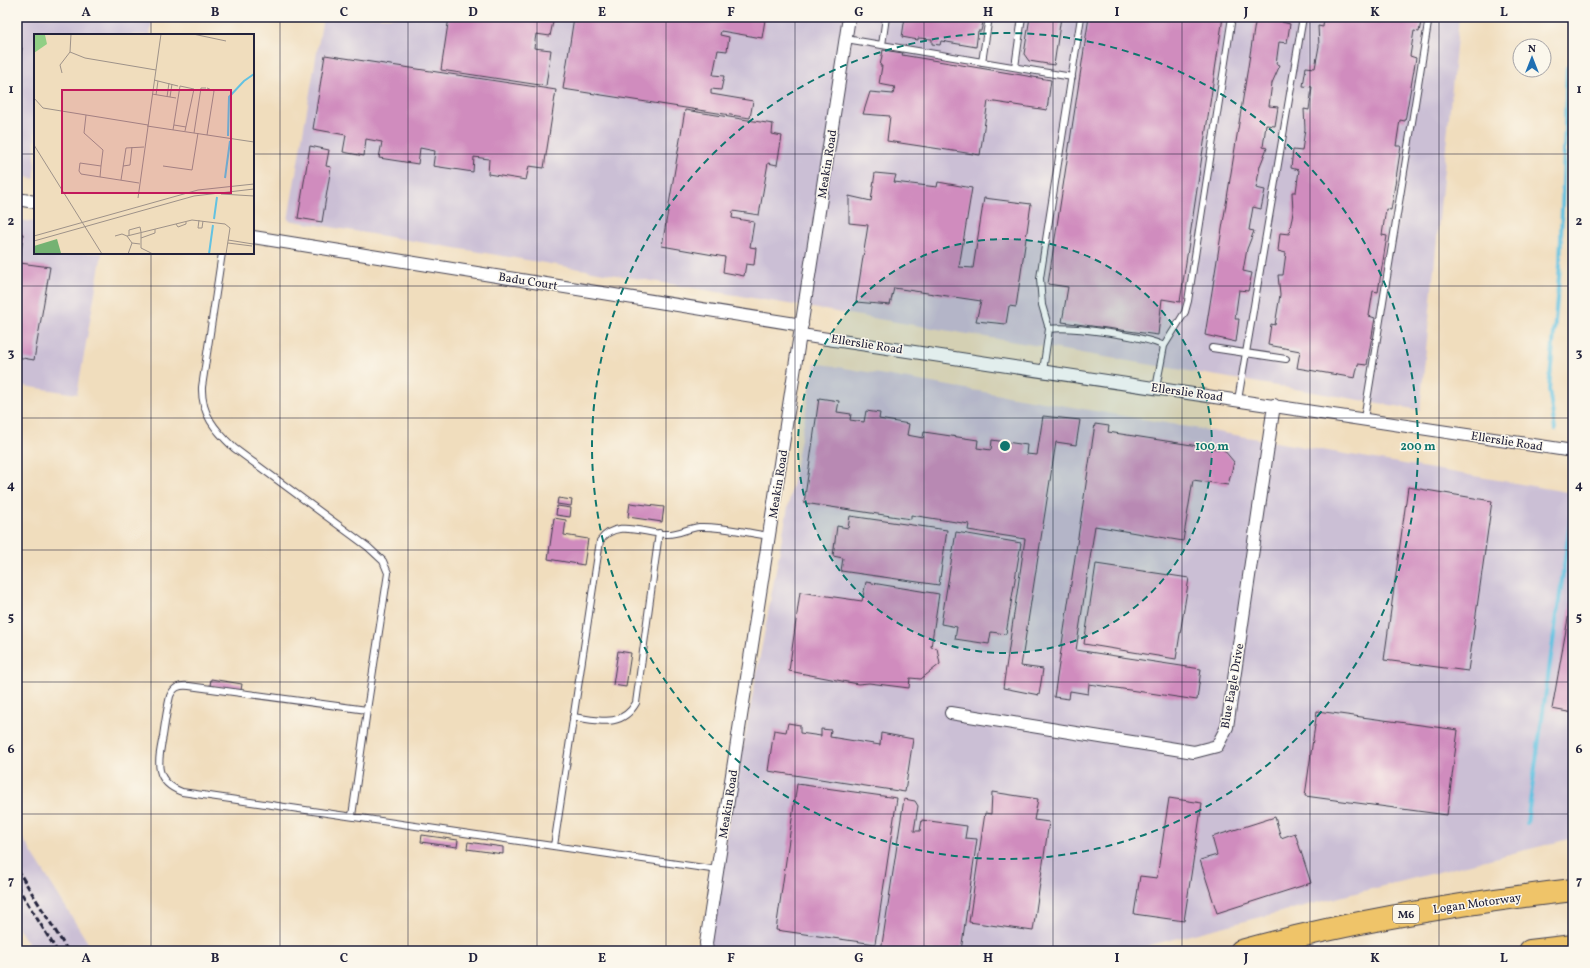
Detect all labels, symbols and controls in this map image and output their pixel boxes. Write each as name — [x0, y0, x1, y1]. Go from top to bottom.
text: A — [81, 4, 91, 22]
text: B — [211, 4, 220, 22]
text: C — [340, 4, 348, 22]
text: D — [468, 4, 478, 22]
text: E — [598, 4, 606, 22]
text: F — [727, 4, 735, 22]
text: G — [854, 4, 864, 22]
text: H — [983, 4, 993, 22]
text: I — [1115, 4, 1120, 22]
text: J — [1243, 4, 1249, 22]
text: K — [1370, 4, 1380, 22]
text: L — [1500, 4, 1508, 22]
inset map — [34, 34, 254, 254]
north arrow — [1512, 38, 1552, 78]
text: N — [1528, 42, 1536, 57]
text: 1 — [8, 81, 14, 99]
text: 1 — [1576, 81, 1582, 99]
street label: Meakin Road — [815, 128, 841, 200]
text: 2 — [8, 213, 15, 231]
text: 2 — [1576, 213, 1583, 231]
street label: Badu Court — [497, 269, 559, 295]
street label: Ellerslie Road — [830, 331, 904, 359]
text: 3 — [8, 345, 15, 363]
text: 3 — [1576, 345, 1583, 363]
street label: Ellerslie Road — [1150, 380, 1224, 406]
street label: Ellerslie Road — [1470, 428, 1544, 456]
centre of rings — [998, 439, 1012, 453]
text: 100 m — [1195, 439, 1229, 455]
text: 200 m — [1400, 439, 1436, 455]
street label: Meakin Road — [766, 448, 792, 520]
text: 4 — [7, 477, 15, 495]
text: 4 — [1575, 477, 1583, 495]
text: 5 — [8, 609, 14, 627]
text: 5 — [1576, 609, 1582, 627]
street label: Blue Eagle Drive — [1218, 642, 1248, 730]
text: 6 — [7, 741, 15, 759]
text: 6 — [1575, 741, 1583, 759]
street label: Meakin Road — [716, 768, 742, 840]
text: 7 — [8, 873, 14, 891]
text: 7 — [1576, 873, 1582, 891]
street label: Logan Motorway — [1432, 890, 1523, 918]
road number: M6 — [1393, 905, 1419, 923]
text: A — [81, 950, 91, 968]
text: B — [211, 950, 220, 968]
text: C — [340, 950, 348, 968]
text: D — [468, 950, 478, 968]
text: E — [598, 950, 606, 968]
text: F — [727, 950, 735, 968]
text: G — [854, 950, 864, 968]
text: H — [983, 950, 993, 968]
text: I — [1115, 950, 1120, 968]
text: J — [1243, 950, 1249, 968]
text: K — [1370, 950, 1380, 968]
text: L — [1500, 950, 1508, 968]

